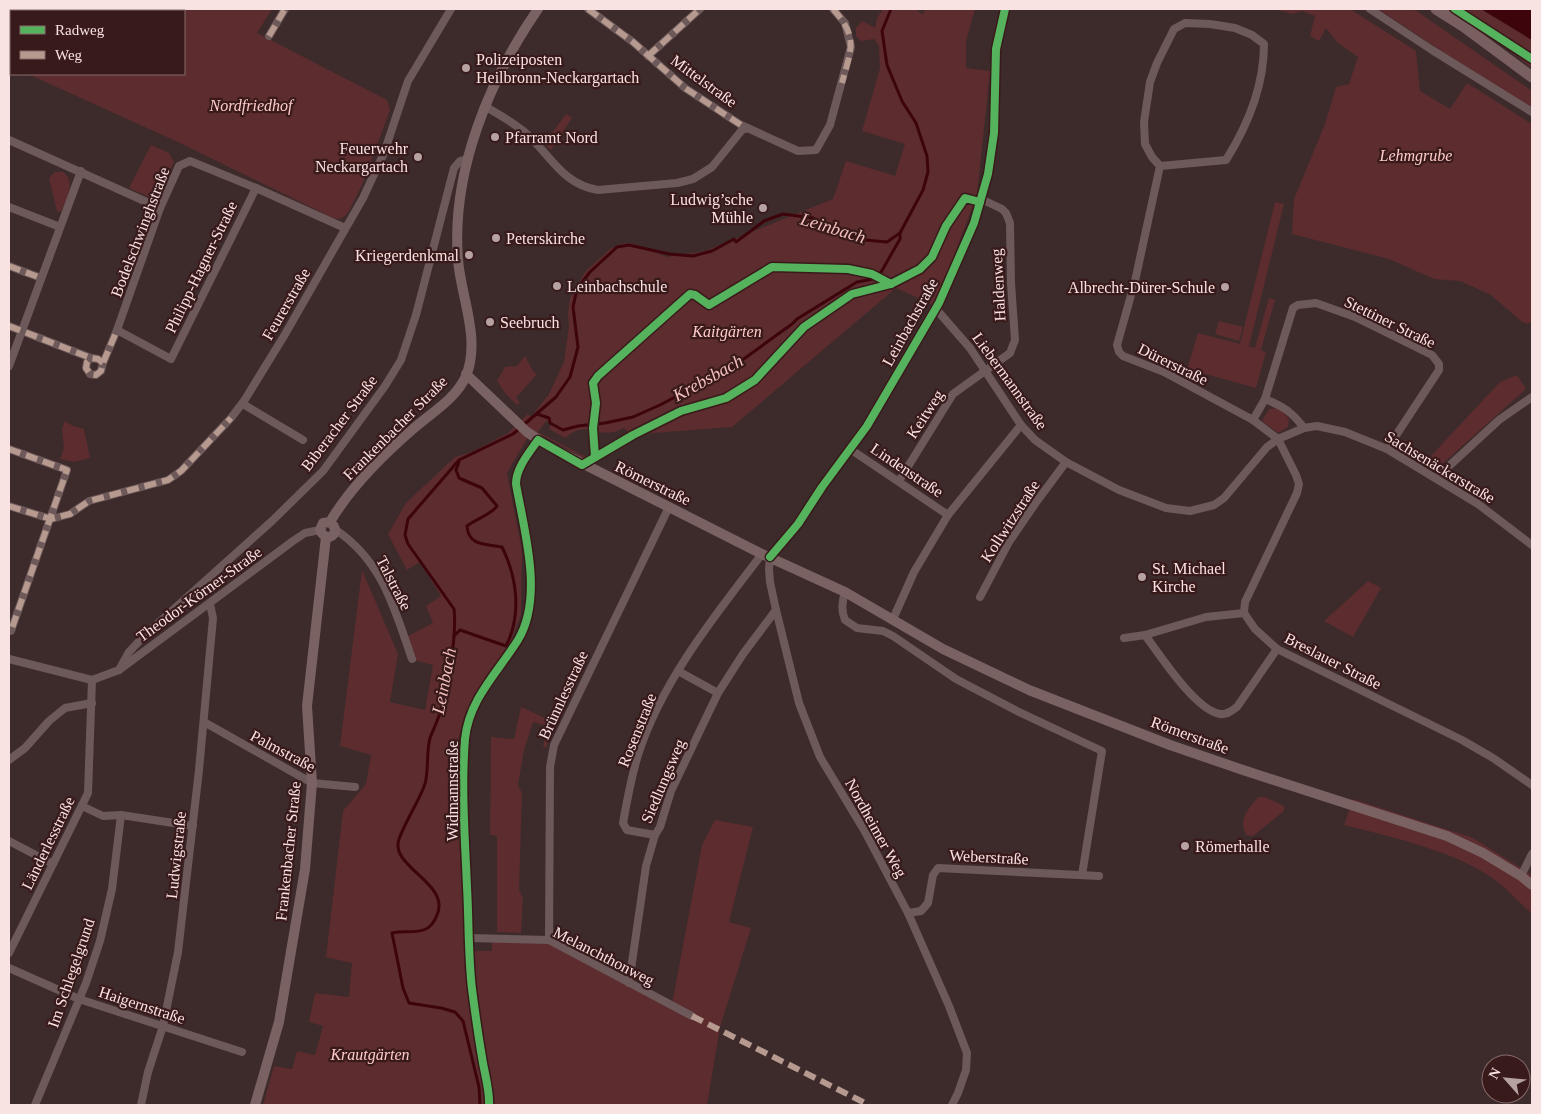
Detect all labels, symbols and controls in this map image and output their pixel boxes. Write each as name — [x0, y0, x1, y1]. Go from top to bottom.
legend — [10, 10, 185, 75]
text: Radweg — [55, 22, 105, 38]
text: Weg — [55, 47, 83, 63]
place label: Polizeiposten Heilbronn-Neckargartach — [476, 51, 639, 87]
street label: Mittelstraße — [668, 51, 740, 111]
marker: Polizeiposten Heilbronn-Neckargartach — [460, 62, 472, 74]
park label: Nordfriedhof — [209, 97, 295, 115]
place label: Pfarramt Nord — [505, 129, 598, 146]
marker: Pfarramt Nord — [489, 131, 501, 143]
place label: Feuerwehr Neckargartach — [315, 140, 409, 176]
park label: Lehmgrube — [1379, 147, 1452, 165]
marker: Feuerwehr Neckargartach — [412, 151, 424, 163]
street label: Bodelschwinghstraße — [107, 165, 174, 300]
place label: Ludwig’sche Mühle — [670, 191, 753, 226]
street label: Philipp-Hagner-Straße — [162, 198, 241, 336]
marker: Ludwig’sche Mühle — [757, 202, 769, 214]
water label: Leinbach — [797, 208, 868, 247]
place label: Peterskirche — [506, 230, 585, 247]
marker: Peterskirche — [490, 232, 502, 244]
place label: Kriegerdenkmal — [355, 247, 460, 265]
street label: Haldenweg — [988, 248, 1009, 322]
marker: Kriegerdenkmal — [463, 249, 475, 261]
street label: Feurerstraße — [259, 265, 313, 343]
street label: Leinbachstraße — [879, 275, 941, 369]
place label: Leinbachschule — [567, 278, 667, 295]
place label: Albrecht-Dürer-Schule — [1068, 279, 1215, 296]
marker: Leinbachschule — [551, 280, 563, 292]
marker: Albrecht-Dürer-Schule — [1219, 281, 1231, 293]
street label: Stettiner Straße — [1342, 293, 1438, 351]
place label: Seebruch — [500, 314, 560, 331]
marker: Seebruch — [484, 316, 496, 328]
park label: Kaitgärten — [691, 323, 762, 341]
street label: Liebermannstraße — [969, 329, 1051, 433]
street label: Dürerstraße — [1135, 340, 1211, 388]
water label: Krebsbach — [668, 351, 747, 406]
street label: Biberacher Straße — [298, 372, 380, 474]
street label: Frankenbacher Straße — [340, 373, 450, 483]
street label: Keitweg — [903, 387, 948, 442]
street label: Sachsenäckerstraße — [1382, 427, 1498, 507]
street label: Lindenstraße — [868, 440, 946, 500]
street label: Römerstraße — [613, 457, 693, 509]
street label: Kollwitzstraße — [977, 477, 1043, 565]
street label: Theodor-Körner-Straße — [133, 543, 265, 645]
street label: Talstraße — [373, 553, 415, 613]
place label: St. Michael Kirche — [1152, 560, 1226, 595]
marker: St. Michael Kirche — [1136, 571, 1148, 583]
street label: Breslauer Straße — [1282, 629, 1384, 693]
water label: Leinbach — [428, 646, 460, 717]
street label: Brünnlesstraße — [535, 648, 591, 742]
street label: Rosenstraße — [614, 691, 660, 769]
street label: Römerstraße — [1149, 713, 1231, 757]
street label: Palmstraße — [248, 727, 318, 775]
street label: Siedlungsweg — [638, 736, 689, 826]
street label: Widmannstraße — [444, 741, 461, 841]
street label: Nordheimer Weg — [841, 776, 910, 881]
street label: Frankenbacher Straße — [272, 781, 304, 921]
street label: Länderlesstraße — [18, 794, 78, 892]
street label: Ludwigstraße — [163, 810, 190, 900]
place label: Römerhalle — [1195, 838, 1270, 855]
marker: Römerhalle — [1179, 840, 1191, 852]
street label: Weberstraße — [949, 846, 1029, 868]
street label: Im Schlegelgrund — [44, 916, 99, 1030]
street label: Melanchthonweg — [550, 923, 657, 990]
street label: Haigernstraße — [96, 983, 187, 1028]
park label: Krautgärten — [329, 1046, 410, 1064]
north arrow — [1481, 1054, 1531, 1104]
text: N — [1486, 1065, 1504, 1081]

